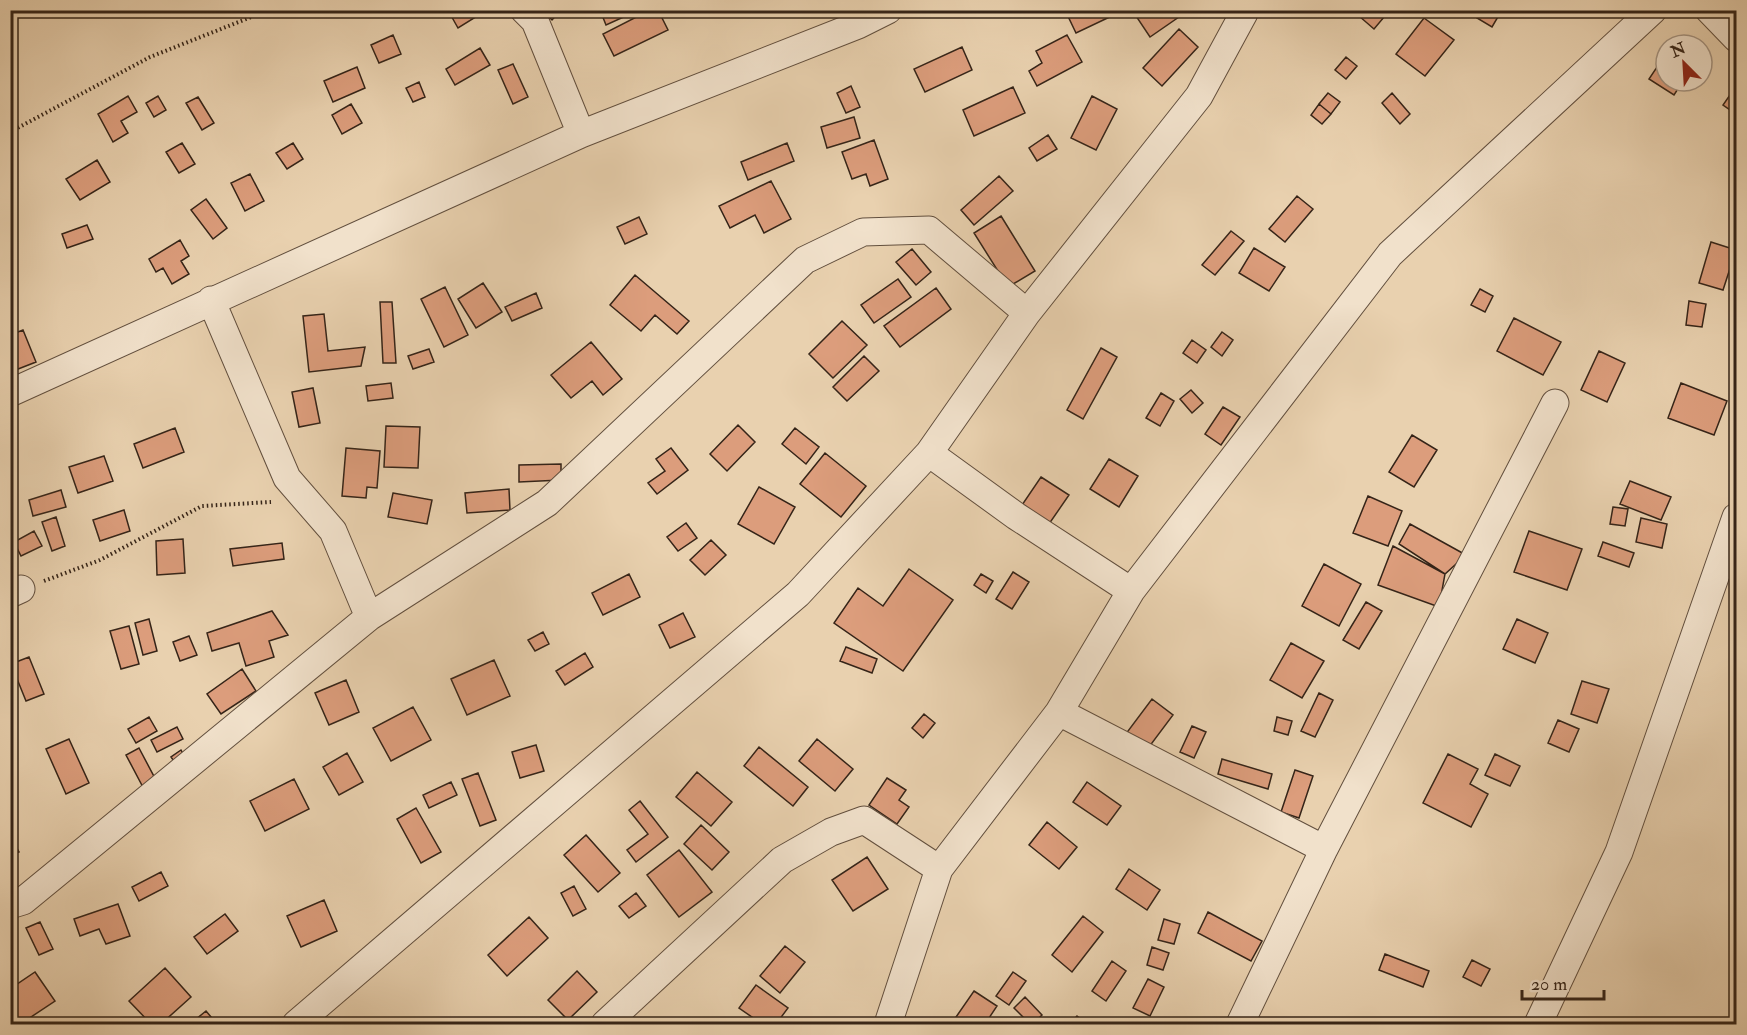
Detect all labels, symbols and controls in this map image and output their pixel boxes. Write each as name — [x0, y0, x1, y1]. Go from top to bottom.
north arrow — [1654, 33, 1714, 93]
text: N — [1667, 38, 1690, 63]
scale bar — [1522, 963, 1604, 1001]
text: 20 m — [1531, 973, 1567, 996]

